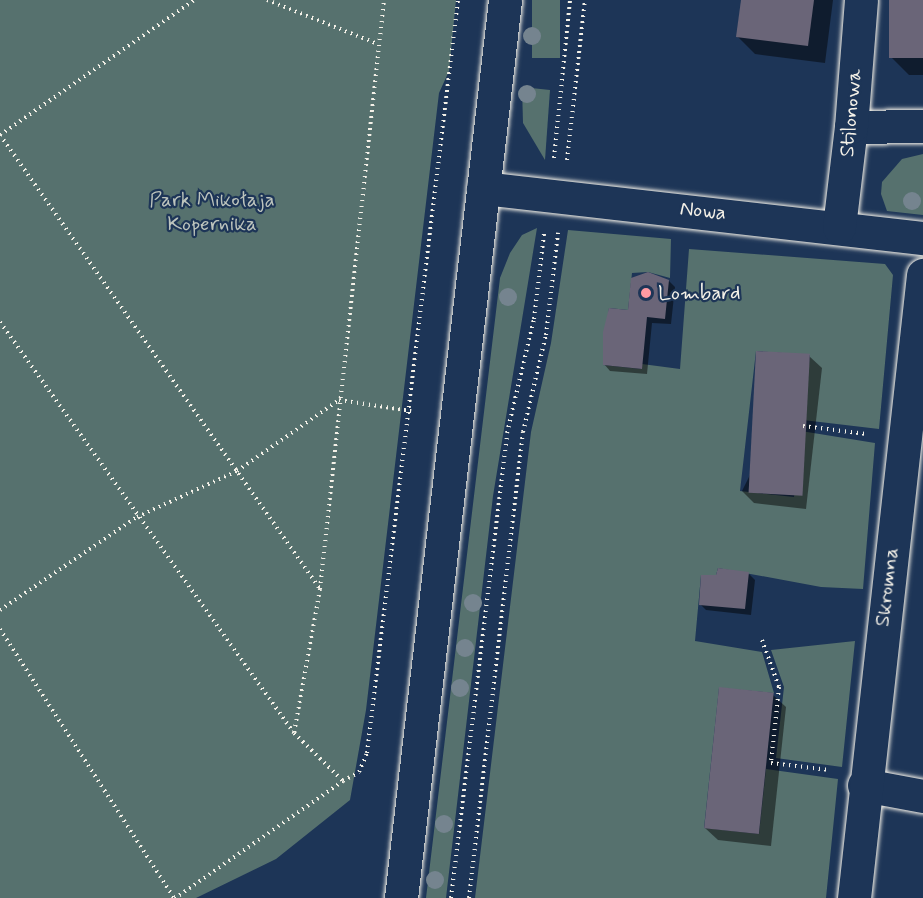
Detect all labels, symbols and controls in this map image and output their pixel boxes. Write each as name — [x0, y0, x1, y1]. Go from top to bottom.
street label: Stilonowa — [835, 68, 867, 158]
park label: Park Mikołaja Kopernika — [149, 187, 275, 237]
street label: Nowa — [679, 196, 727, 226]
place label: Lombard — [658, 280, 741, 306]
marker: Lombard — [639, 286, 653, 300]
street label: Skromna — [870, 546, 904, 628]

